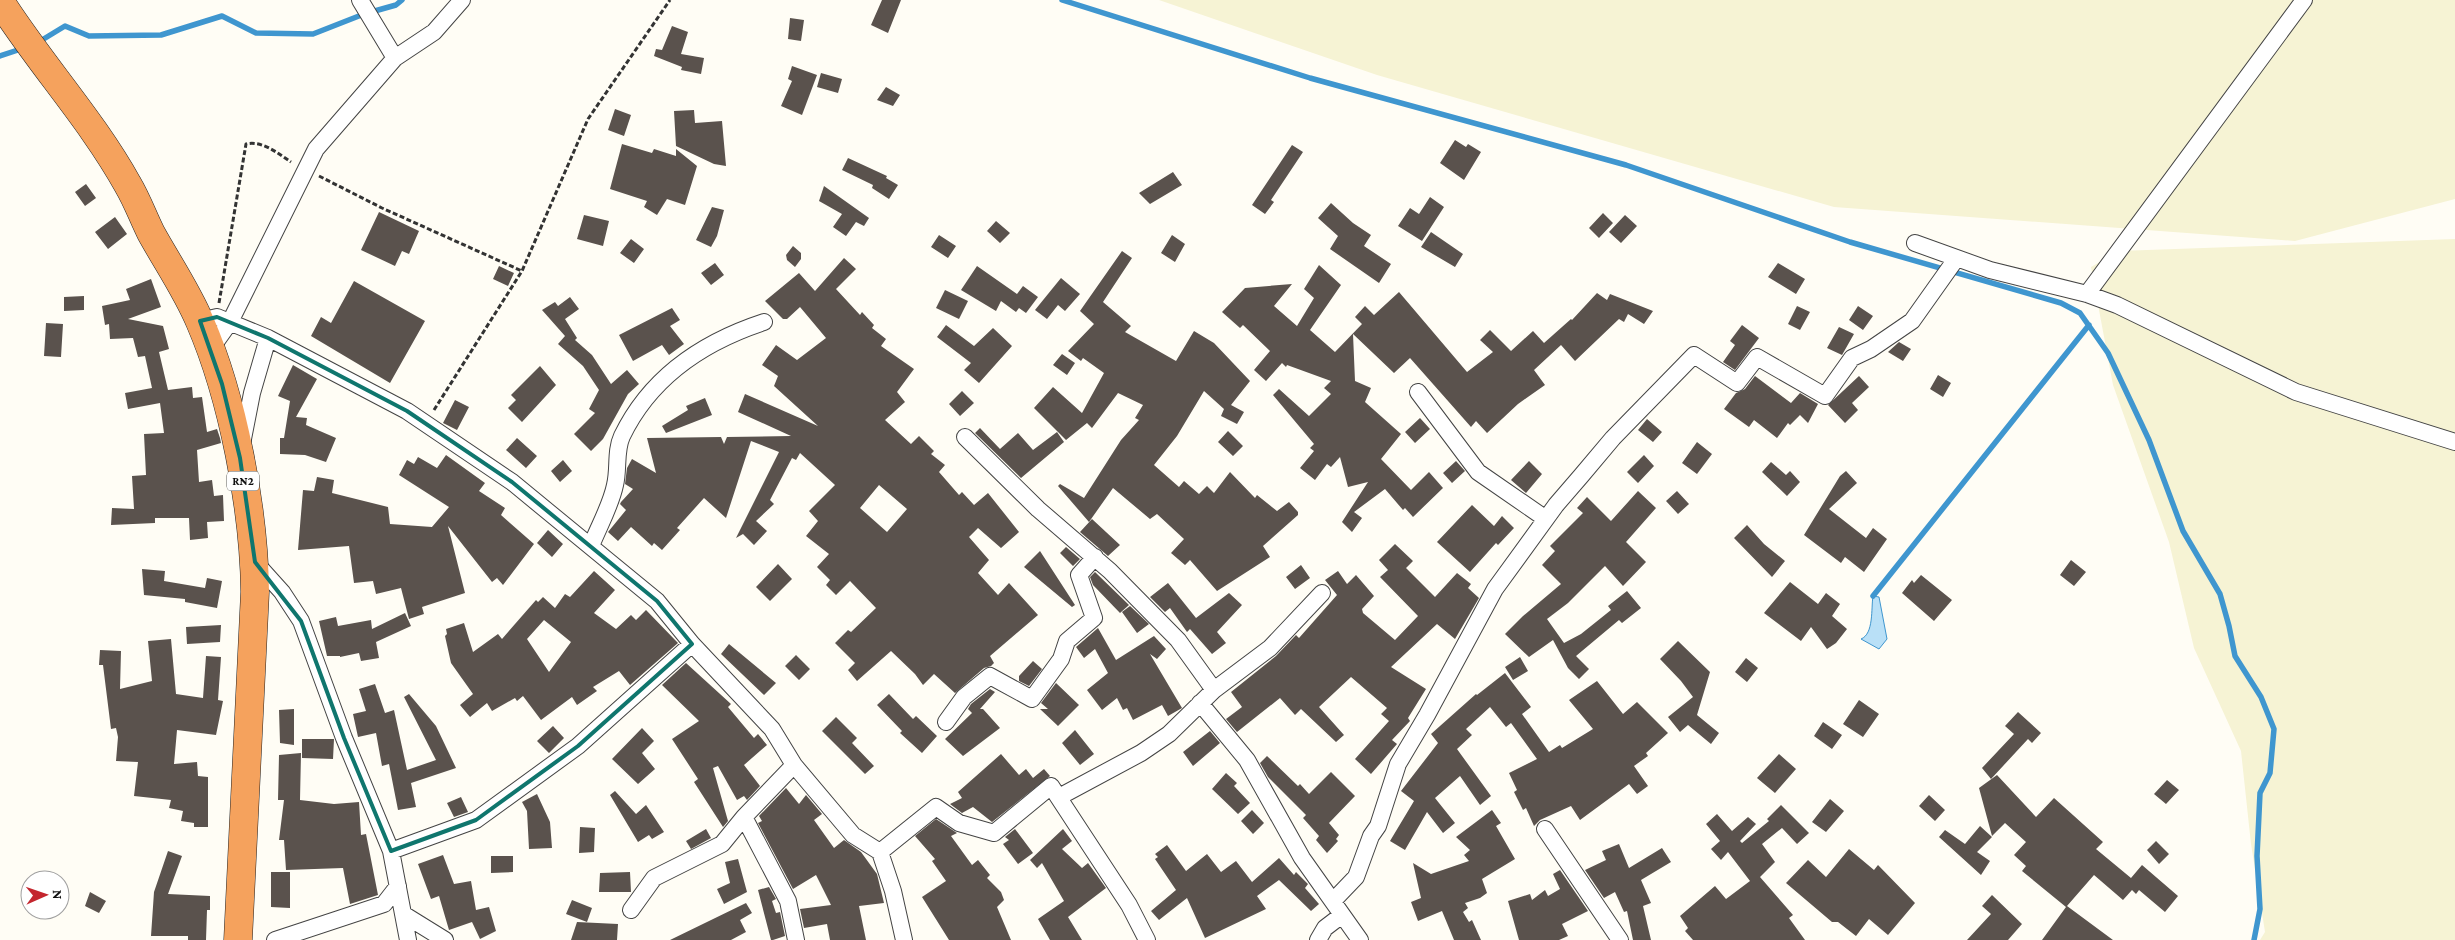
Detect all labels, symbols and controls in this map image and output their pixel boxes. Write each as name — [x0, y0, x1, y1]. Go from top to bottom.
road number: RN2 — [227, 472, 259, 491]
north arrow — [20, 870, 70, 920]
text: N — [50, 889, 66, 900]

